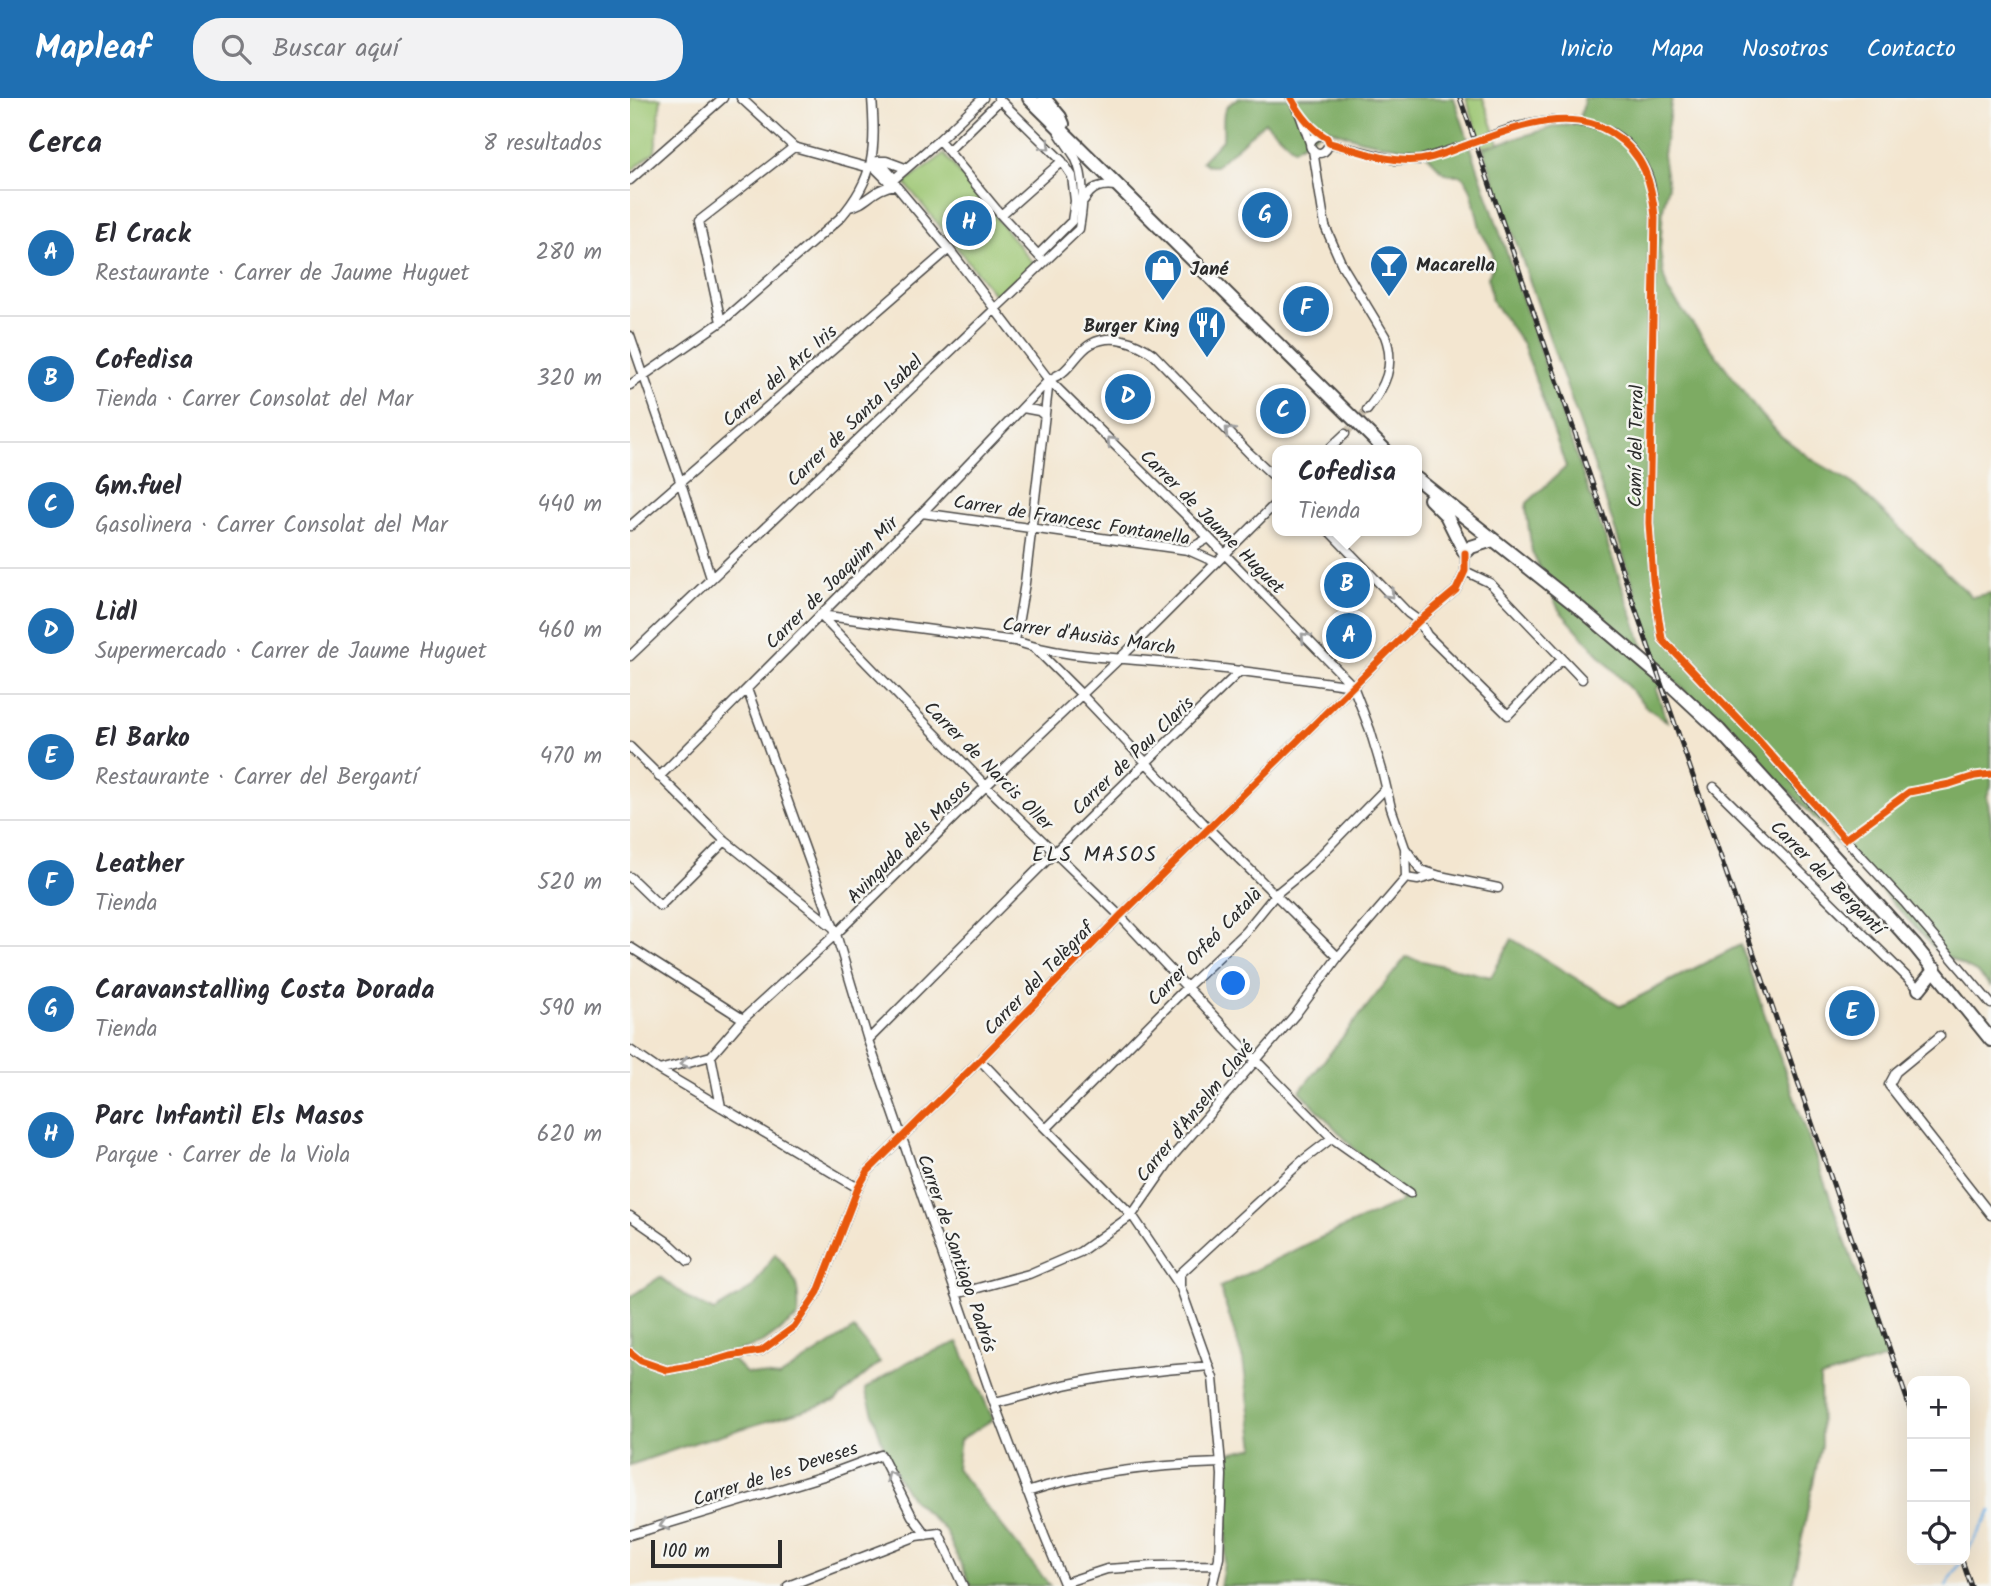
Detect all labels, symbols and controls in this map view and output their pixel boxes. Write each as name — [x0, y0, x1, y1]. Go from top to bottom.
search box — [193, 18, 683, 81]
text: Mapleaf — [35, 23, 151, 76]
text: Buscar aquí — [273, 28, 399, 70]
icon: search — [217, 30, 255, 68]
text: Inicio — [1560, 30, 1613, 69]
text: Mapa — [1651, 30, 1704, 69]
text: Nosotros — [1742, 30, 1829, 69]
text: Contacto — [1867, 30, 1956, 69]
text: Cerca — [28, 120, 102, 168]
text: 8 resultados — [483, 126, 602, 162]
one-way arrow — [1038, 138, 1051, 151]
pin: G — [1242, 189, 1288, 241]
pin: H — [946, 197, 992, 249]
text: El Crack — [95, 214, 191, 256]
text: A — [44, 235, 58, 271]
text: 280 m — [536, 235, 602, 271]
bar icon: Macarella — [1368, 243, 1410, 298]
shop icon: Jané — [1142, 247, 1184, 302]
place label: Macarella — [1416, 251, 1495, 281]
place label: Jané — [1190, 255, 1229, 285]
text: Restaurante · Carrer de Jaume Huguet — [95, 256, 469, 292]
pin: F — [1283, 283, 1329, 335]
restaurant icon: Burger King — [1186, 304, 1228, 359]
place label: Burger King — [1083, 312, 1180, 342]
street label: Carrer del Arc Iris — [716, 318, 845, 435]
text: Cofedisa — [95, 340, 193, 382]
street label: Carrer de Santa Isabel — [780, 348, 931, 495]
text: B — [44, 361, 58, 397]
text: 320 m — [536, 361, 602, 397]
pin: D — [1105, 371, 1151, 423]
text: Tienda · Carrer Consolat del Mar — [95, 382, 413, 418]
street label: Camí del Terral — [1621, 384, 1653, 508]
pin: C — [1260, 385, 1306, 437]
one-way arrow — [1224, 426, 1237, 439]
one-way arrow — [1107, 437, 1119, 449]
street label: Carrer de Jaume Huguet — [1132, 443, 1292, 602]
popup — [1272, 445, 1422, 536]
text: Cofedisa — [1298, 452, 1396, 494]
text: Gm.fuel — [95, 466, 182, 508]
text: C — [44, 487, 58, 523]
text: 440 m — [538, 487, 602, 523]
street label: Carrer de Francesc Fontanella — [951, 487, 1192, 555]
text: Tienda — [1298, 494, 1361, 530]
text: Gasolinera · Carrer Consolat del Mar — [95, 508, 448, 544]
street label: Carrer de Joaquim Mir — [759, 508, 907, 657]
pin: B — [1324, 559, 1370, 611]
one-way arrow — [1382, 586, 1395, 599]
text: Lidl — [95, 592, 137, 634]
street label: Carrer d'Ausiàs March — [1000, 610, 1177, 664]
pin: A — [1326, 610, 1372, 662]
text: D — [43, 613, 59, 649]
text: 460 m — [538, 613, 602, 649]
one-way arrow — [1301, 633, 1314, 646]
text: Supermercado · Carrer de Jaume Huguet — [95, 634, 487, 670]
street label: Carrer de Pau Claris — [1065, 690, 1202, 823]
street label: Carrer de Narcis Oller — [916, 694, 1061, 840]
text: El Barko — [95, 718, 190, 760]
text: E — [45, 739, 57, 775]
text: 470 m — [540, 739, 602, 775]
text: Restaurante · Carrer del Bergantí — [95, 760, 418, 796]
street label: Avinguda dels Masos — [840, 773, 979, 912]
street label: Carrer del Bergantí — [1762, 814, 1894, 945]
district label: ELS MASOS — [1032, 839, 1158, 872]
text: Leather — [95, 844, 184, 886]
text: F — [45, 865, 57, 901]
text: 520 m — [537, 865, 602, 901]
street label: Carrer Orfeó Català — [1141, 881, 1270, 1014]
text: Tienda — [95, 886, 158, 922]
street label: Carrer del Telègraf — [977, 914, 1103, 1043]
your location — [1216, 966, 1250, 1000]
text: Caravanstalling Costa Dorada — [95, 970, 434, 1012]
pin: E — [1829, 987, 1875, 1039]
text: G — [44, 991, 58, 1027]
text: 590 m — [539, 991, 602, 1027]
text: Tienda — [95, 1012, 158, 1048]
street label: Carrer d'Anselm Clavé — [1129, 1034, 1263, 1190]
one-way arrow — [679, 1055, 691, 1069]
text: Parc Infantil Els Masos — [95, 1096, 364, 1138]
text: H — [44, 1117, 58, 1153]
text: 620 m — [537, 1117, 602, 1153]
text: Parque · Carrer de la Viola — [95, 1138, 350, 1174]
street label: Carrer de Santiago Padrós — [908, 1151, 1004, 1357]
map controls — [1907, 1376, 1970, 1565]
button: + — [1907, 1376, 1970, 1439]
street label: Carrer de les Deveses — [689, 1434, 862, 1516]
button: − — [1907, 1439, 1970, 1502]
one-way arrow — [886, 1471, 900, 1483]
button: locate — [1907, 1502, 1970, 1565]
one-way arrow — [658, 1517, 671, 1531]
scale bar — [651, 1537, 782, 1569]
text: 100 m — [662, 1537, 710, 1567]

